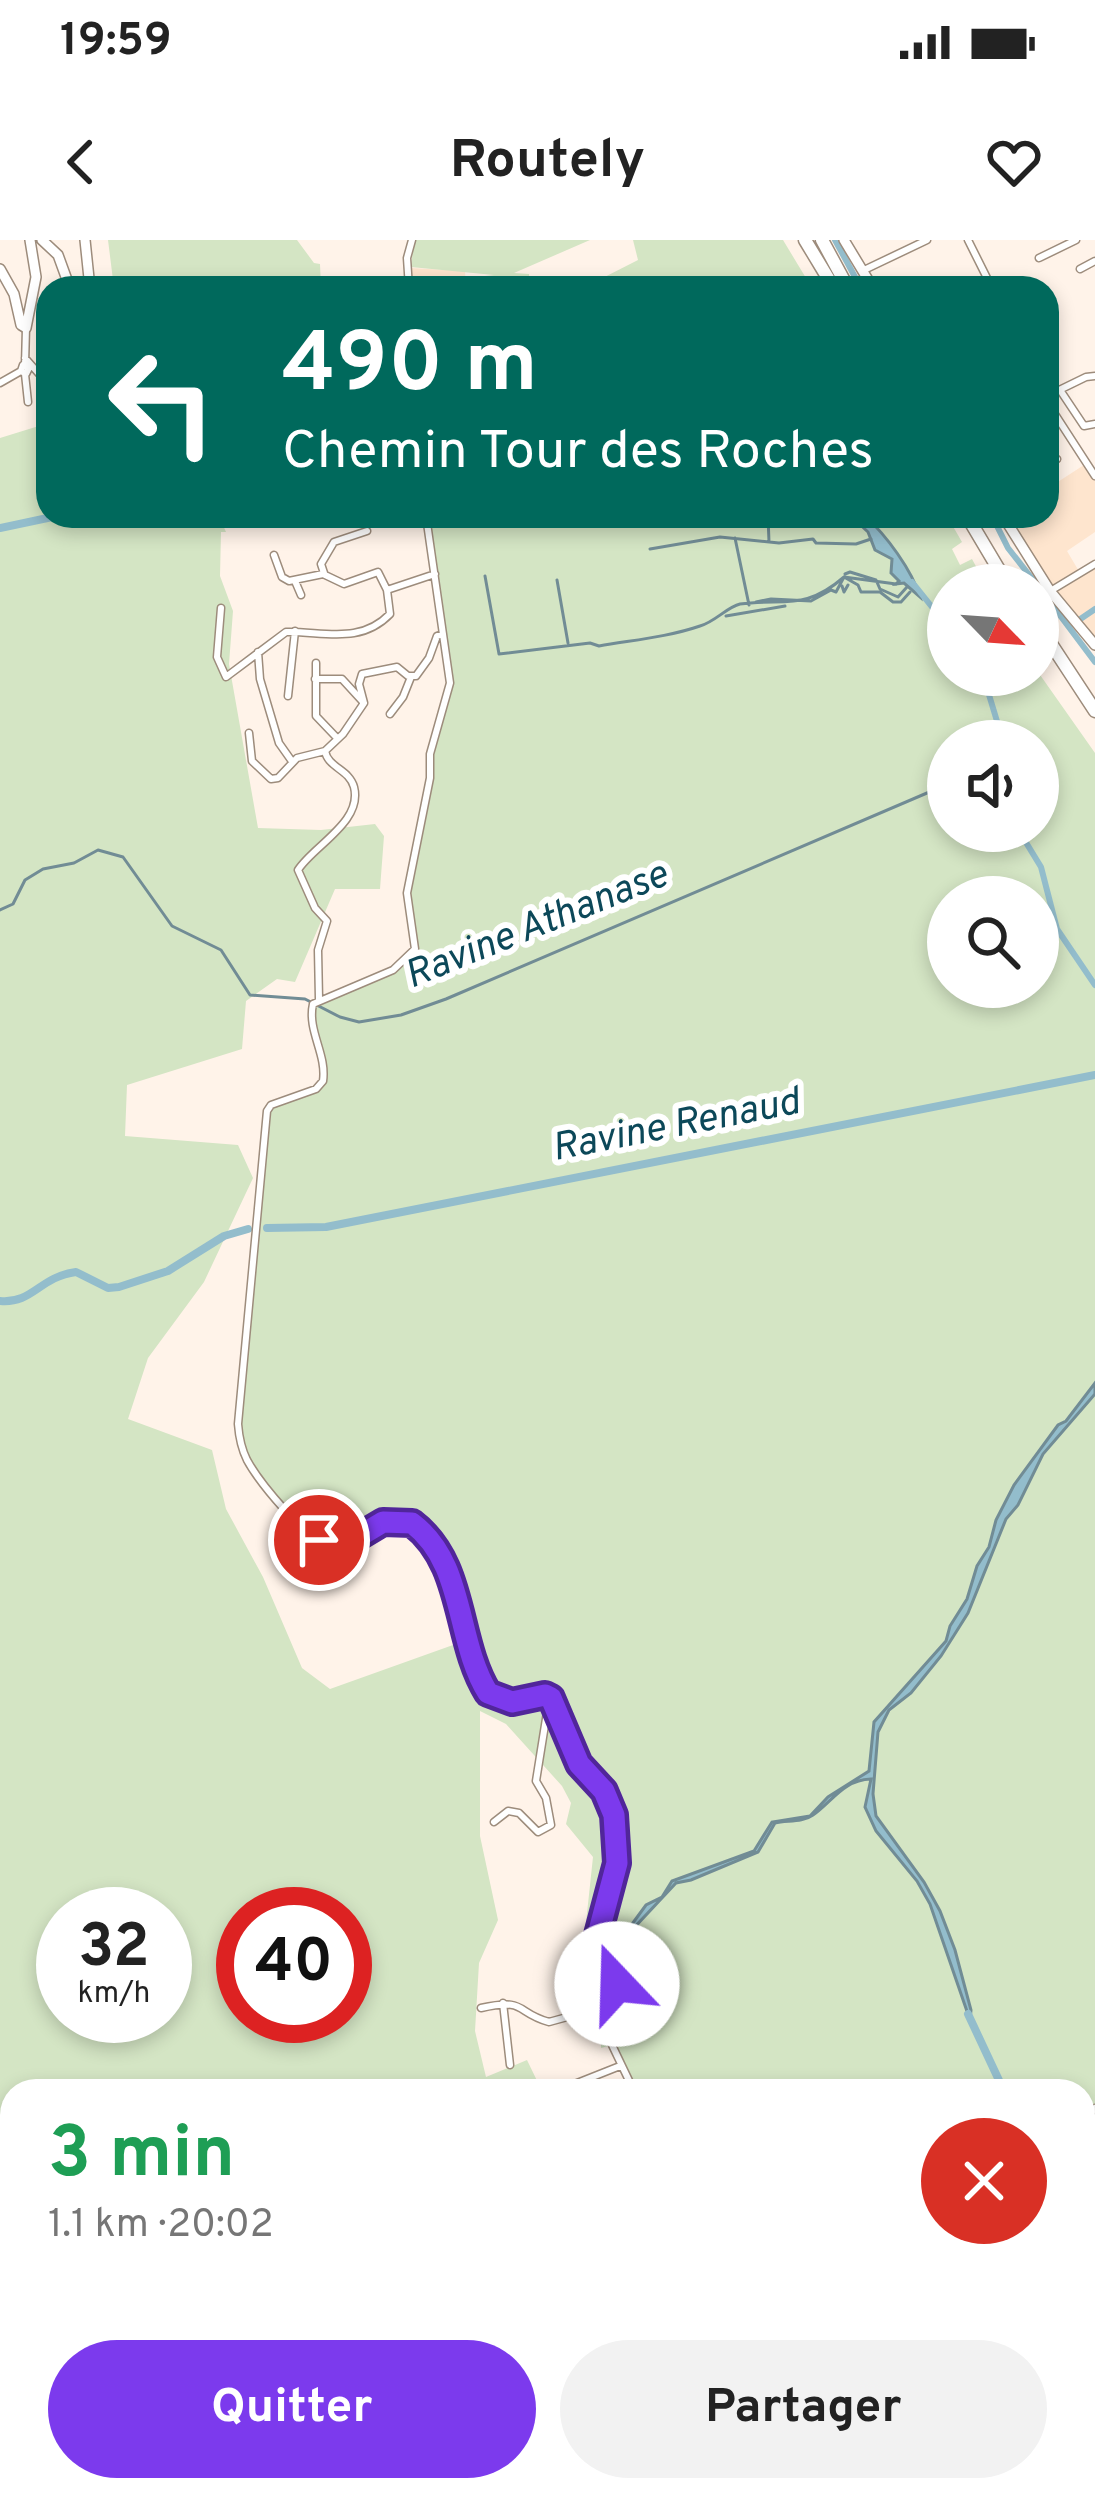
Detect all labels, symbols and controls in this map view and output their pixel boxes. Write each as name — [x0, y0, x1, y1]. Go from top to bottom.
text: 19:59 — [60, 14, 172, 71]
text: Routely — [450, 128, 645, 197]
icon: back — [48, 129, 114, 195]
icon: heart — [981, 129, 1047, 195]
text: 490 m — [282, 315, 538, 421]
icon: left — [84, 324, 240, 480]
text: Chemin Tour des Roches — [282, 419, 874, 488]
north arrow — [927, 564, 1059, 696]
map controls — [927, 564, 1059, 1008]
button: sound — [927, 720, 1059, 852]
water label: Ravine Athanase — [398, 852, 677, 1002]
button: search — [927, 876, 1059, 1008]
water label: Ravine Renaud — [548, 1078, 807, 1175]
pin — [268, 1489, 370, 1591]
icon: arrive — [286, 1507, 352, 1573]
speed limit sign: 40 — [216, 1887, 372, 2043]
text: 32 — [78, 1912, 150, 1988]
position arrow — [554, 1921, 680, 2047]
text: km/h — [78, 1976, 150, 2013]
text: 3 min — [48, 2111, 235, 2203]
button: close — [921, 2118, 1047, 2244]
text: 1.1 km · 20:02 — [48, 2202, 274, 2251]
button: Quitter — [48, 2340, 536, 2478]
button: Partager — [560, 2340, 1047, 2478]

